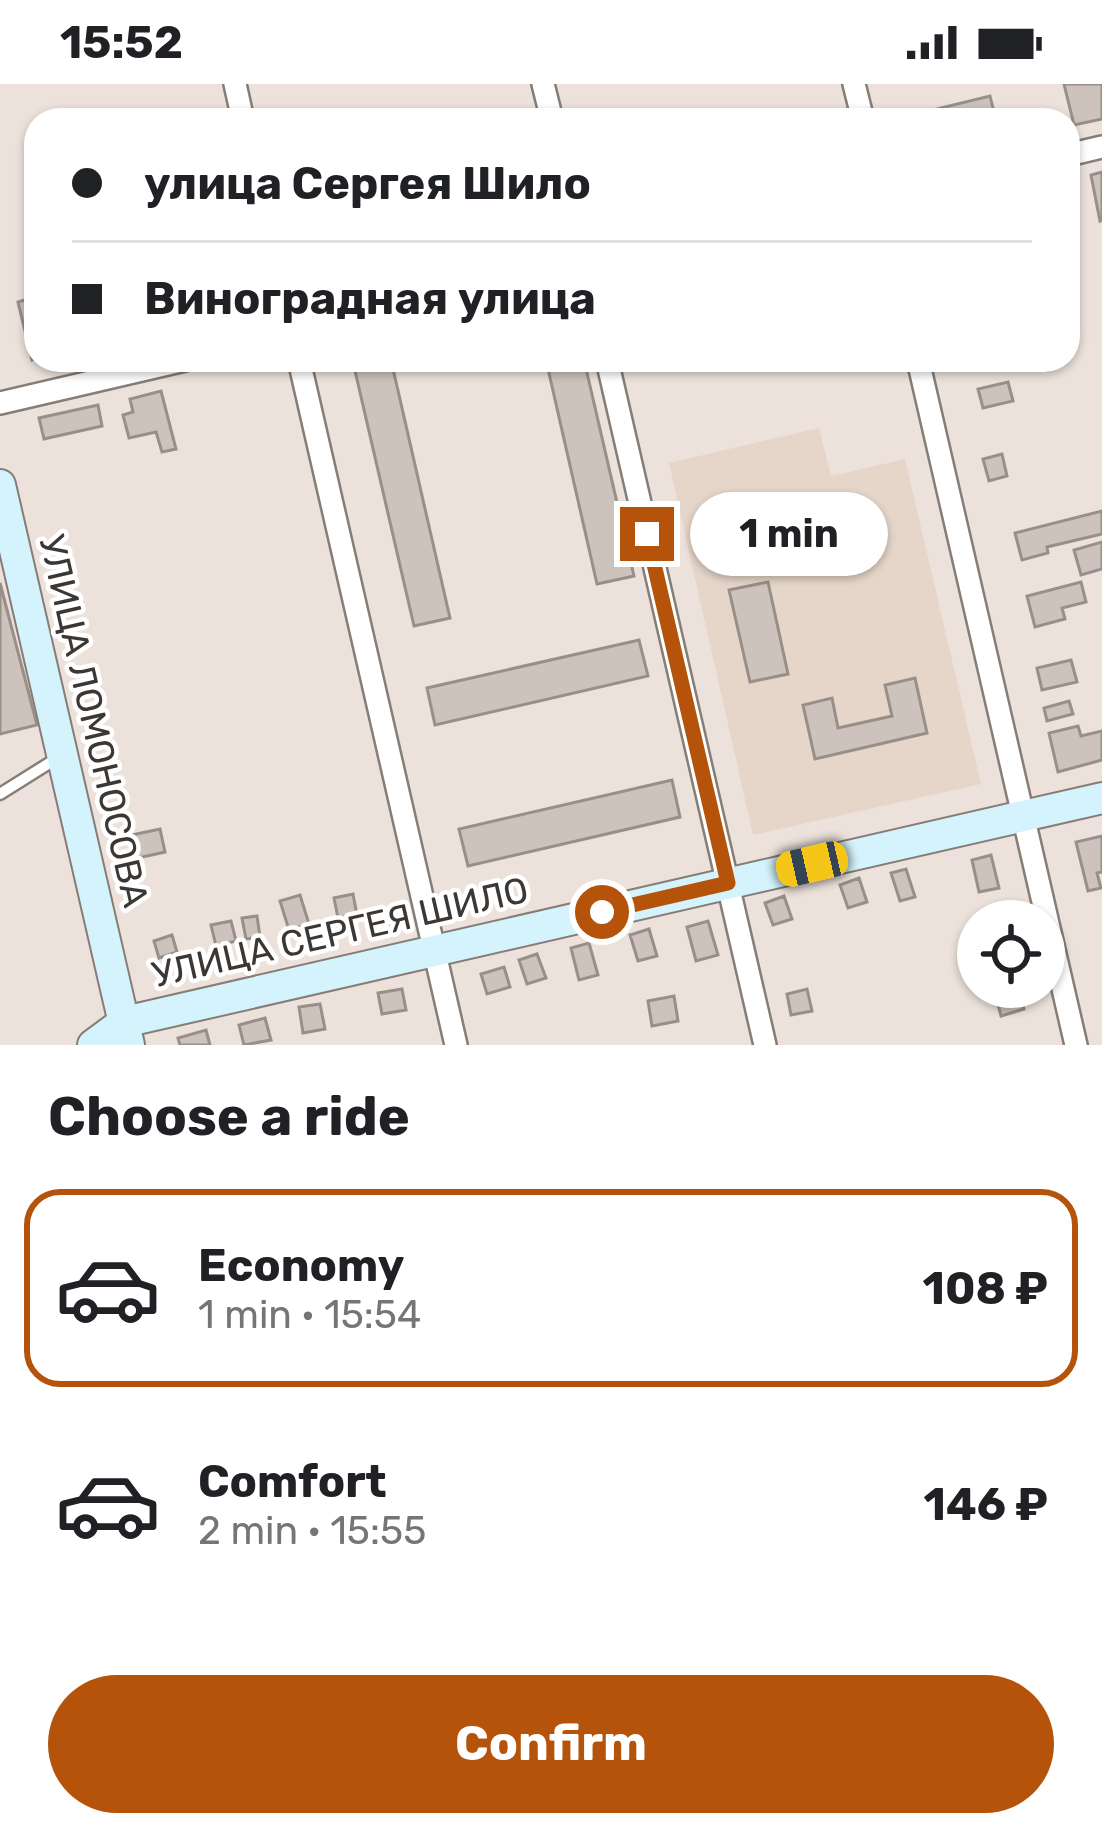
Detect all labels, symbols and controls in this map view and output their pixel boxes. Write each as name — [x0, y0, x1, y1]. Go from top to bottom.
text: 15:52 — [60, 16, 183, 69]
text: улица Сергея Шило — [144, 157, 591, 210]
text: Виноградная улица — [144, 272, 596, 325]
callout: 1 min — [689, 492, 887, 576]
route end — [620, 507, 674, 561]
text: 1 min — [739, 511, 839, 557]
street label: УЛИЦА ЛОМОНОСОВА — [30, 531, 158, 911]
car — [773, 838, 851, 890]
street label: УЛИЦА СЕРГЕЯ ШИЛО — [148, 868, 532, 996]
route start — [575, 885, 629, 939]
map controls — [957, 900, 1065, 1008]
button: locate — [957, 900, 1065, 1008]
text: Choose a ride — [48, 1085, 410, 1149]
icon: car — [54, 1234, 162, 1342]
text: Economy — [198, 1239, 404, 1292]
text: 108 ₽ — [923, 1262, 1048, 1315]
text: 1 min · 15:54 — [198, 1292, 421, 1338]
icon: car — [54, 1450, 162, 1558]
text: Comfort — [198, 1455, 387, 1508]
text: 146 ₽ — [924, 1478, 1048, 1531]
text: 2 min · 15:55 — [198, 1508, 426, 1554]
button: Confirm — [48, 1675, 1054, 1813]

